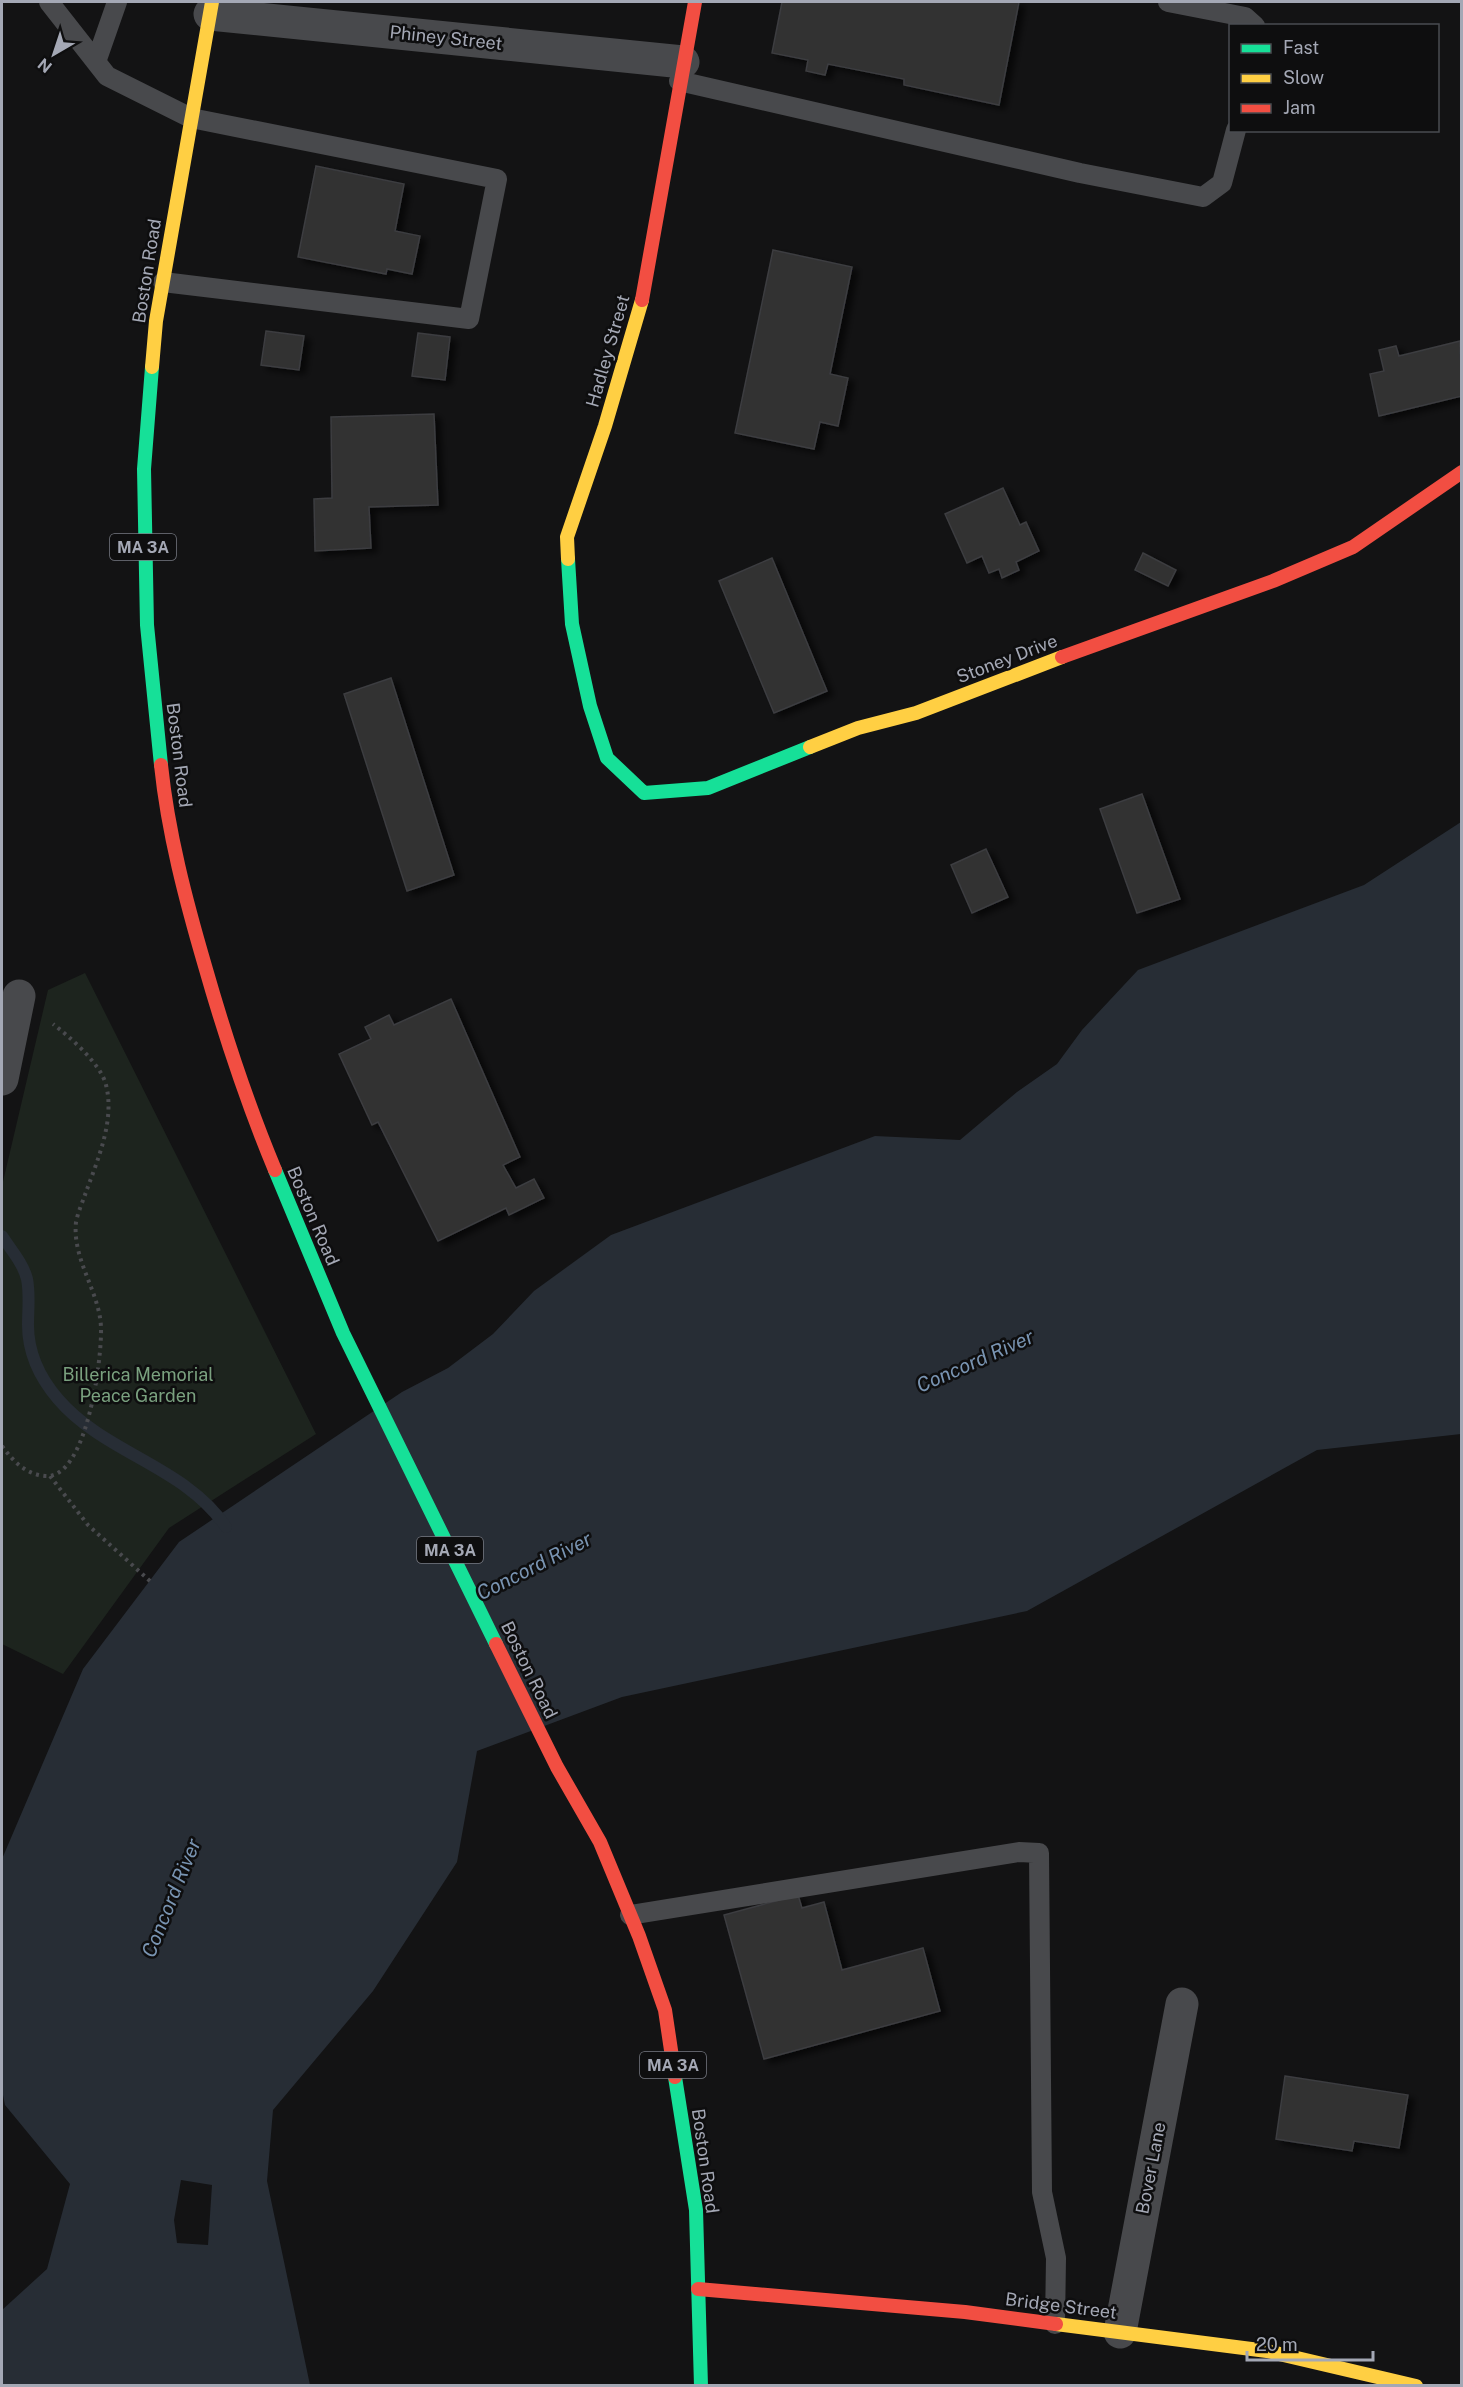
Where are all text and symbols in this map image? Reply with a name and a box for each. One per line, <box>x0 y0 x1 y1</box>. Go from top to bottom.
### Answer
street label: Phiney Street <box>389 21 504 54</box>
north arrow <box>24 24 84 84</box>
legend <box>1229 24 1439 132</box>
text: Fast <box>1283 37 1319 58</box>
text: N <box>34 54 56 77</box>
text: Slow <box>1283 67 1324 88</box>
text: Jam <box>1283 97 1316 118</box>
street label: Boston Road <box>128 217 165 325</box>
street label: Hadley Street <box>581 292 634 410</box>
road number: MA 3A <box>110 534 176 560</box>
street label: Stoney Drive <box>954 630 1060 687</box>
street label: Boston Road <box>163 701 196 809</box>
street label: Boston Road <box>283 1163 344 1268</box>
water label: Concord River <box>913 1324 1038 1398</box>
park label: Billerica Memorial Peace Garden <box>62 1364 214 1406</box>
water label: Concord River <box>472 1527 596 1605</box>
road number: MA 3A <box>417 1537 483 1563</box>
street label: Boston Road <box>497 1618 562 1722</box>
water label: Concord River <box>136 1835 206 1961</box>
road number: MA 3A <box>640 2052 706 2078</box>
street label: Boston Road <box>688 2107 723 2215</box>
street label: Bover Lane <box>1131 2120 1170 2216</box>
street label: Bridge Street <box>1004 2288 1118 2323</box>
scale bar <box>1247 2324 1373 2362</box>
text: 20 m <box>1256 2334 1298 2355</box>

